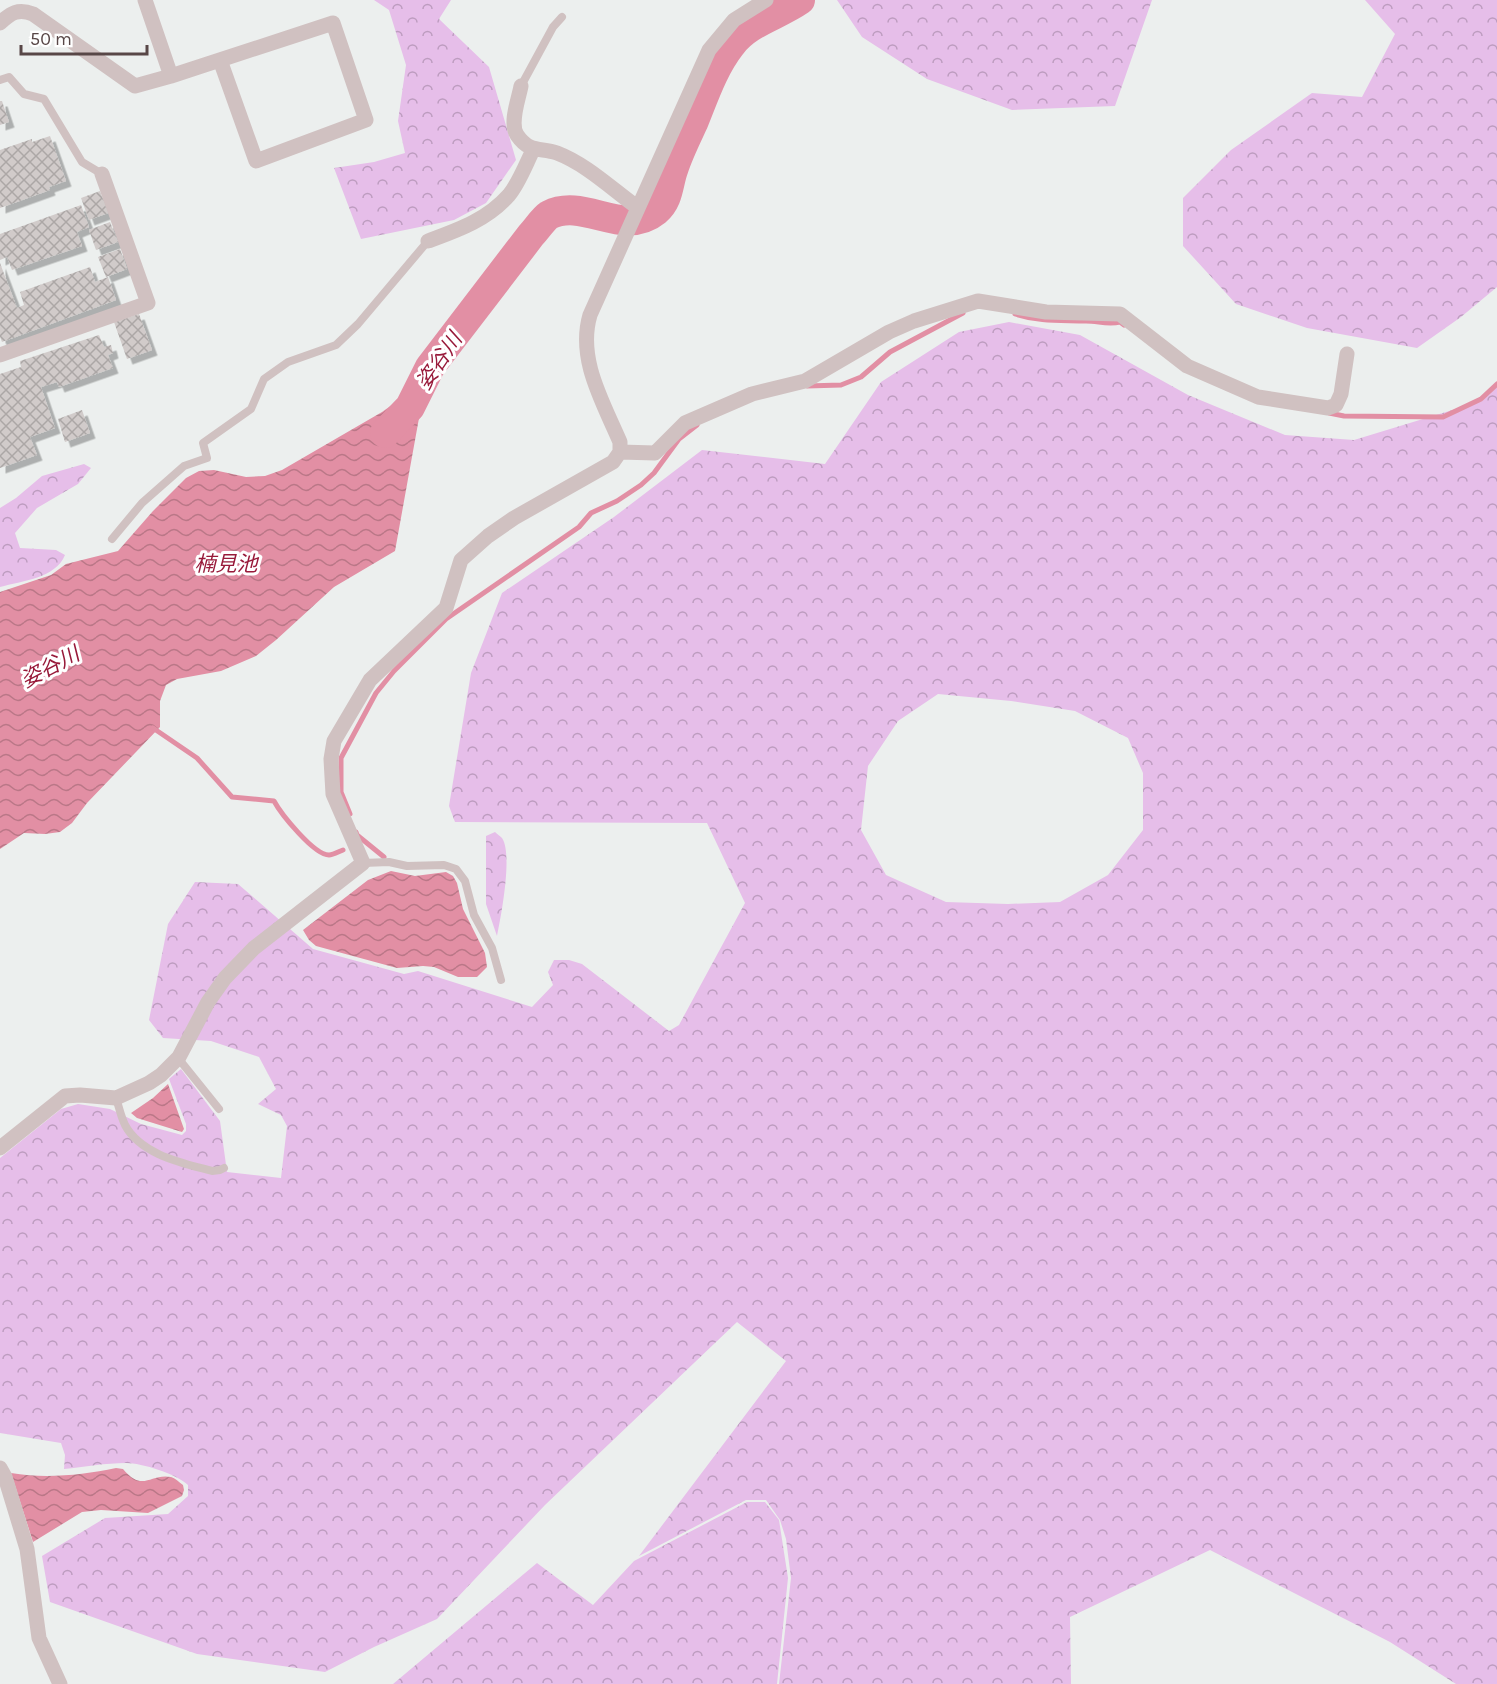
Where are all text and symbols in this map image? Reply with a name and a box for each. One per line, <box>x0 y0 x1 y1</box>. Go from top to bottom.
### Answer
scale bar <box>21 18 147 56</box>
text: 50 m <box>30 28 72 50</box>
water label: 姿谷川 <box>411 327 468 394</box>
water label: 楠見池 <box>195 552 259 576</box>
water label: 姿谷川 <box>17 641 85 692</box>

